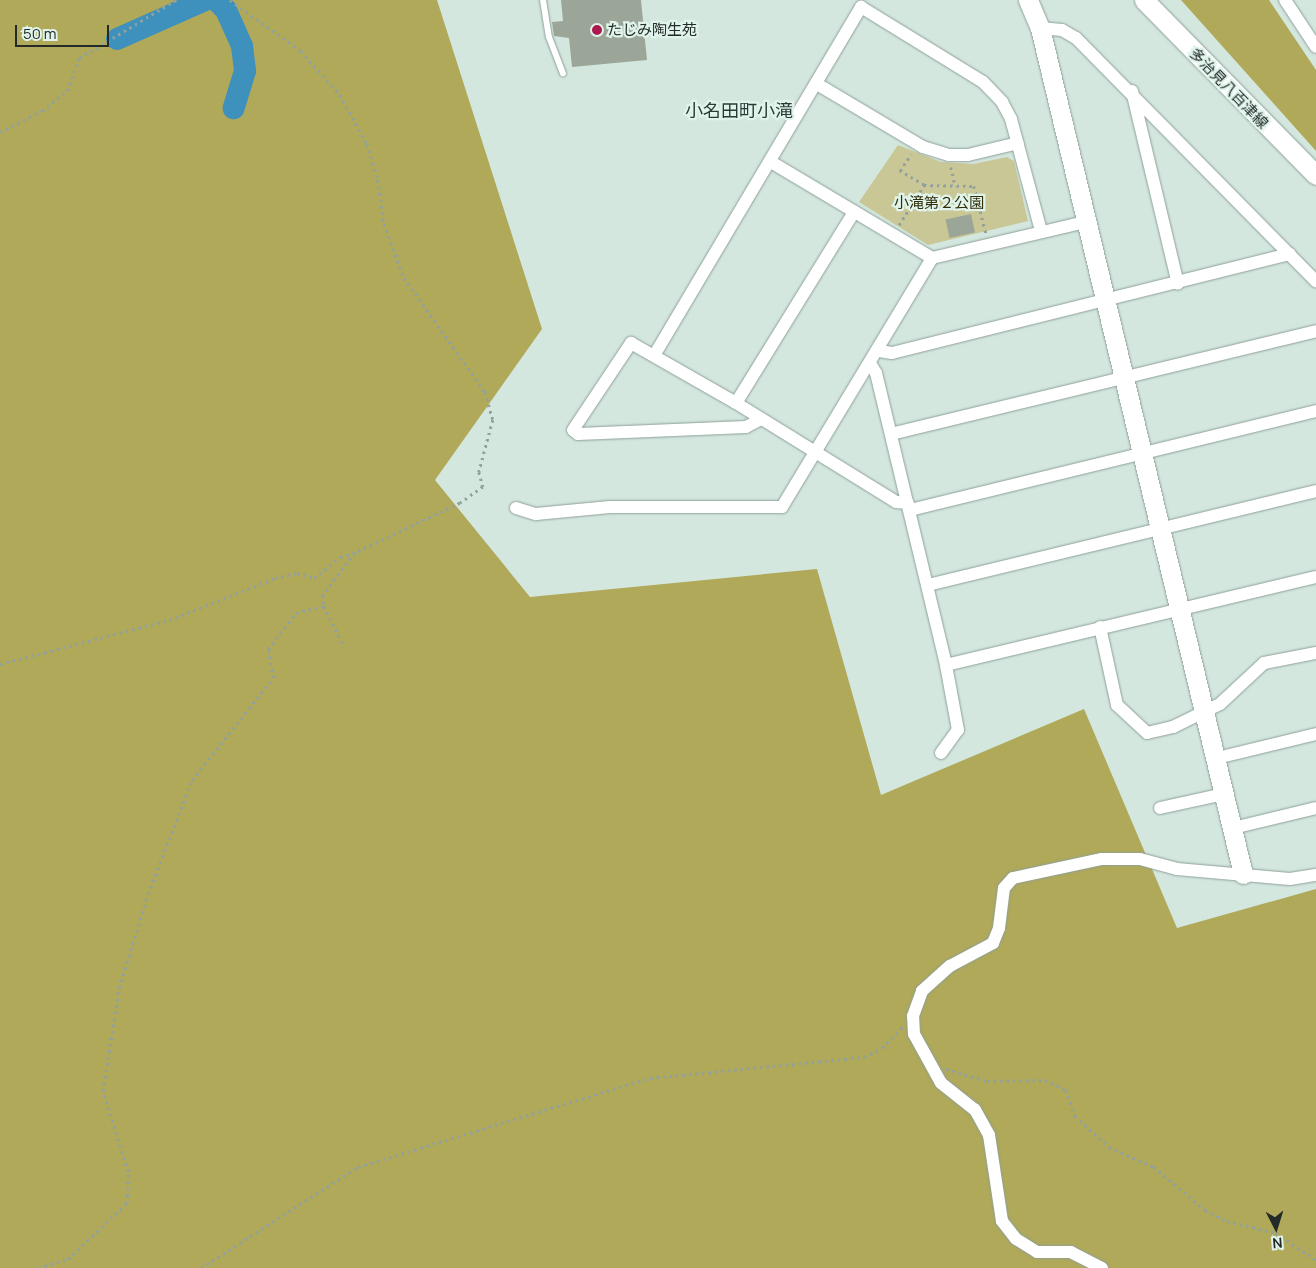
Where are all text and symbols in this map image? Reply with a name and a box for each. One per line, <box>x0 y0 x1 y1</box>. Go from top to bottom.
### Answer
scale bar <box>18 15 111 47</box>
place label: たじみ陶生苑 <box>607 21 697 39</box>
text: 50 m <box>23 23 57 44</box>
marker: たじみ陶生苑 <box>591 24 603 36</box>
street label: 多治見八百津線 <box>1186 44 1272 132</box>
district label: 小名田町小滝 <box>685 99 793 121</box>
park label: 小滝第２公園 <box>894 194 984 212</box>
north arrow <box>1251 1203 1301 1253</box>
text: N <box>1272 1234 1283 1253</box>

